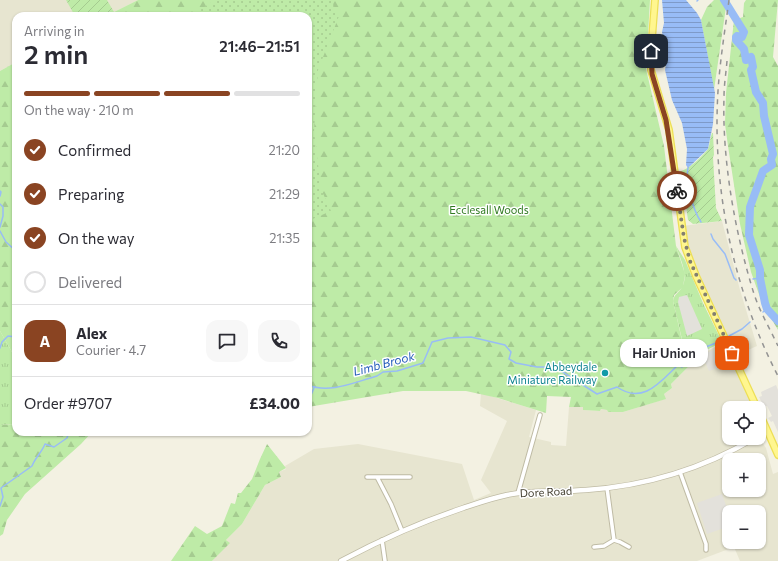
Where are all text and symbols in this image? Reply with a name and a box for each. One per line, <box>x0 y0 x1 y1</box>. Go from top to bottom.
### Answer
text: Arriving in <box>24 23 84 39</box>
pin <box>634 34 668 68</box>
text: 21:46–21:51 <box>219 37 300 55</box>
text: 2 min <box>24 38 88 69</box>
icon: home <box>640 40 662 62</box>
text: On the way · 210 m <box>24 102 133 118</box>
icon: check <box>24 139 46 161</box>
text: Confirmed <box>58 141 131 159</box>
text: 21:20 <box>269 142 300 158</box>
courier <box>657 171 697 211</box>
icon: bike <box>666 180 688 202</box>
icon: check <box>24 183 46 205</box>
text: Preparing <box>58 185 124 203</box>
text: 21:29 <box>269 186 300 202</box>
park label: Ecclesall Woods <box>449 203 529 216</box>
icon: check <box>24 227 46 249</box>
text: On the way <box>58 229 135 247</box>
text: 21:35 <box>269 230 300 246</box>
text: Delivered <box>58 273 122 291</box>
button: chat <box>206 320 248 362</box>
button: phone <box>258 320 300 362</box>
text: Alex <box>76 324 107 342</box>
text: A <box>40 332 50 350</box>
pin <box>715 336 749 370</box>
callout: Hair Union <box>620 339 708 367</box>
text: Courier · 4.7 <box>76 342 146 358</box>
icon: bag <box>721 342 743 364</box>
text: Hair Union <box>632 345 696 361</box>
water label: Limb Brook <box>352 348 416 378</box>
place label: Abbeydale Miniature Railway <box>507 360 597 386</box>
marker: Abbeydale Miniature Railway <box>600 368 610 378</box>
text: Order #9707 <box>24 394 112 412</box>
text: £34.00 <box>249 394 300 412</box>
map controls <box>722 401 766 549</box>
button: locate <box>722 401 766 445</box>
button: + <box>722 453 766 497</box>
street label: Dore Road <box>519 484 573 499</box>
button: − <box>722 505 766 549</box>

